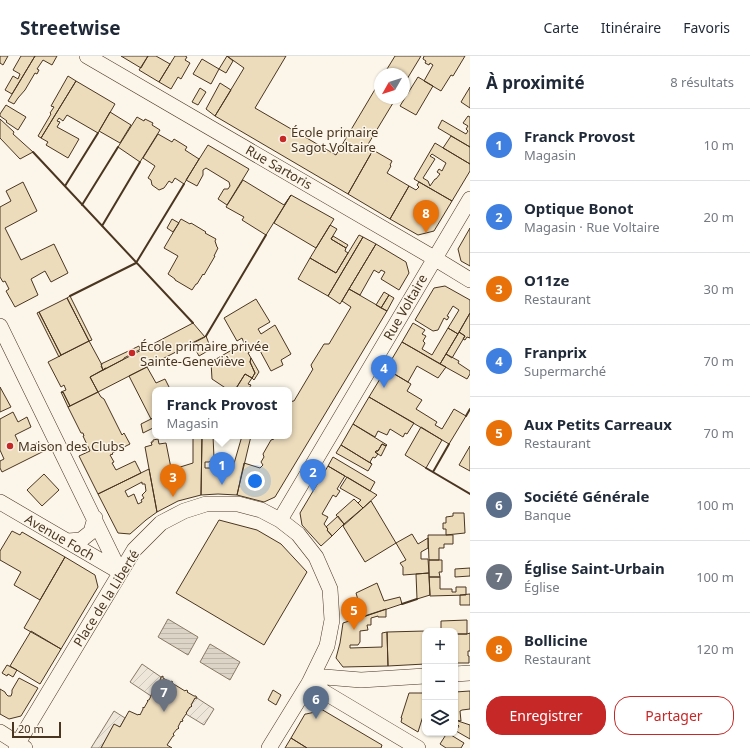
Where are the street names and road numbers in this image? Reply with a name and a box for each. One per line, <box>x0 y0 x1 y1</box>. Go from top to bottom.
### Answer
street label: Rue Sartoris <box>242 141 316 193</box>
street label: Rue Voltaire <box>379 271 431 343</box>
street label: Avenue Foch <box>22 510 98 564</box>
street label: Place de la Liberté <box>69 546 143 650</box>

